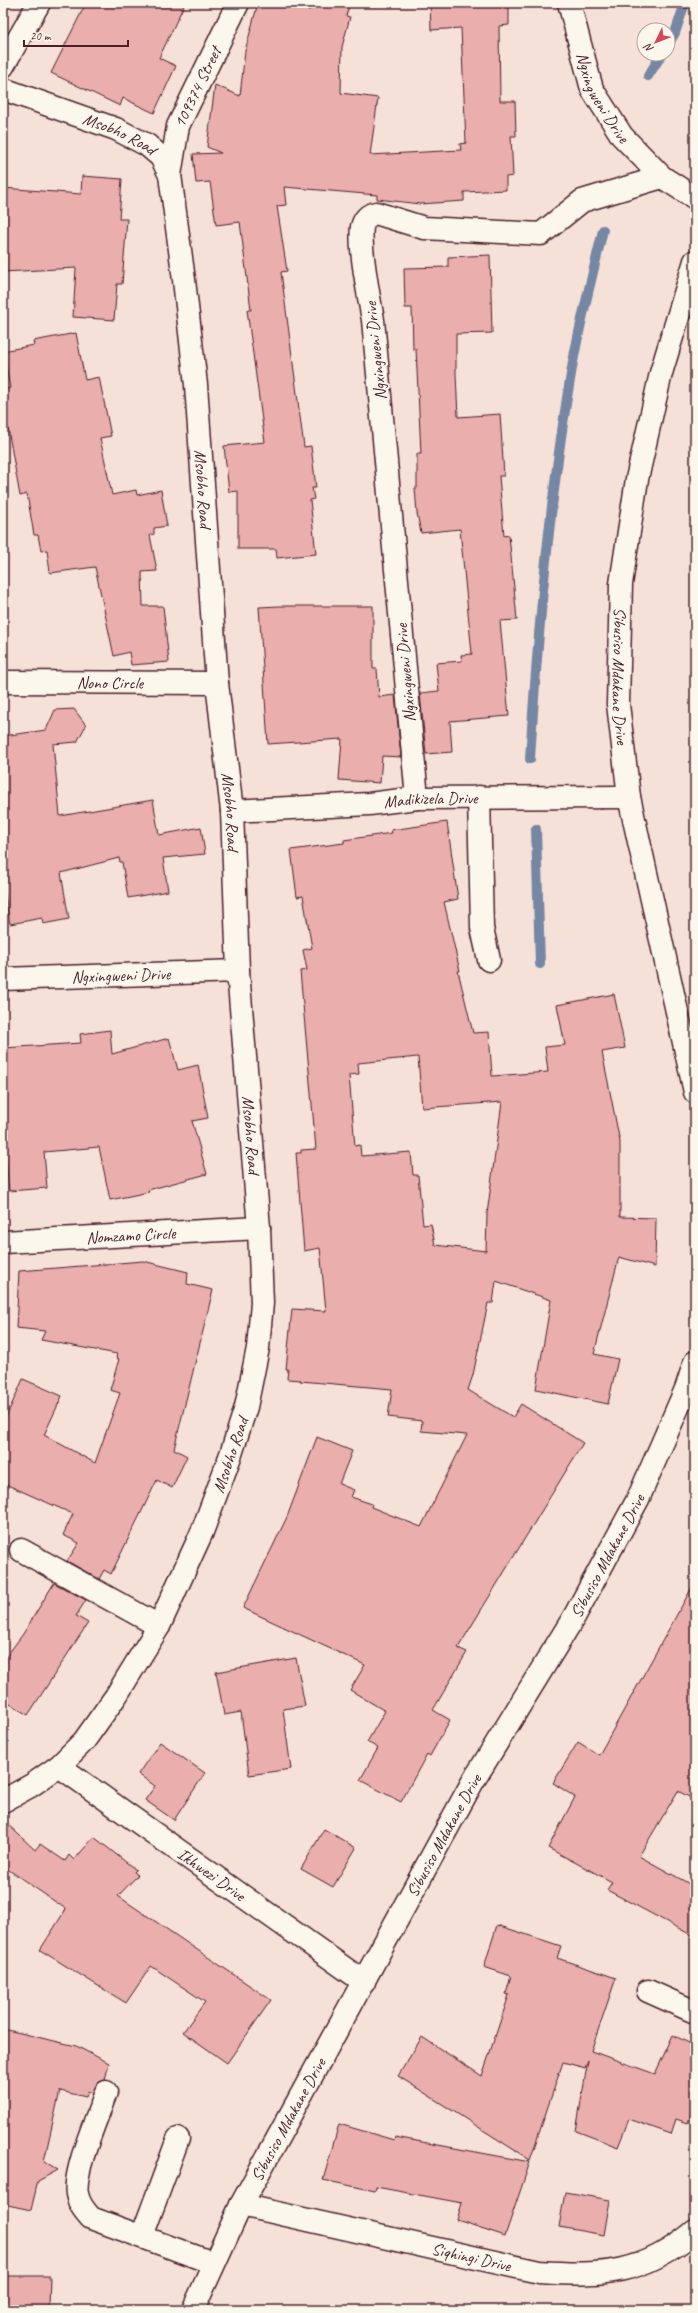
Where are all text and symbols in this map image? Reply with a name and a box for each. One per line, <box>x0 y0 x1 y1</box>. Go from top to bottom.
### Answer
scale bar <box>24 22 128 48</box>
north arrow <box>636 22 676 62</box>
text: 20 m <box>30 28 52 44</box>
text: N <box>640 40 656 56</box>
street label: 109374 Street <box>169 41 227 131</box>
street label: Ngxingweni Drive <box>572 50 634 149</box>
street label: Msobho Road <box>80 108 162 161</box>
street label: Ngxingweni Drive <box>360 299 391 401</box>
street label: Msobho Road <box>190 449 216 531</box>
street label: Sibusiso Mdakane Drive <box>607 607 633 747</box>
street label: Ngxingweni Drive <box>391 621 420 723</box>
street label: Nono Circle <box>77 672 145 694</box>
street label: Msobho Road <box>217 771 244 853</box>
street label: Madikizela Drive <box>382 788 479 813</box>
street label: Ngxingweni Drive <box>71 963 172 988</box>
street label: Msobho Road <box>237 1095 265 1177</box>
street label: Nomzamo Circle <box>86 1223 177 1248</box>
street label: Msobho Road <box>208 1413 254 1496</box>
street label: Sibusiso Mdakane Drive <box>566 1490 650 1621</box>
street label: Sibusiso Mdakane Drive <box>402 1769 487 1901</box>
street label: Ikhwezi Drive <box>173 1843 251 1907</box>
street label: Sibusiso Mdakane Drive <box>246 2053 331 2185</box>
street label: Siqhingi Drive <box>430 2238 514 2277</box>

